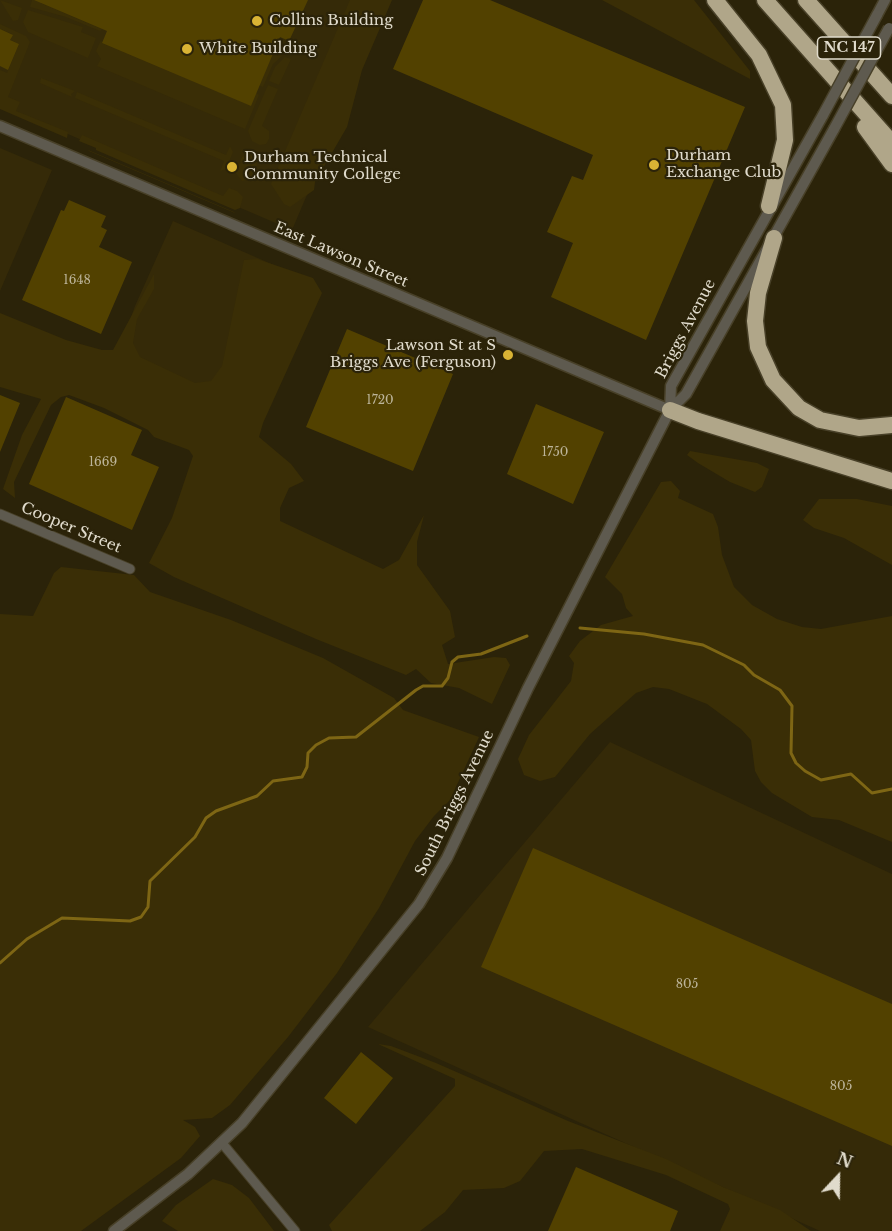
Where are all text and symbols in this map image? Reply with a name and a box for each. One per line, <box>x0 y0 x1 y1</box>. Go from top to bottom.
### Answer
place label: Collins Building <box>269 12 393 30</box>
marker: Collins Building <box>250 14 264 28</box>
road number: NC 147 <box>818 37 880 59</box>
place label: White Building <box>199 40 317 58</box>
marker: White Building <box>180 42 194 56</box>
place label: Durham Exchange Club <box>666 147 781 182</box>
place label: Durham Technical Community College <box>244 149 401 184</box>
marker: Durham Exchange Club <box>647 158 661 172</box>
marker: Durham Technical Community College <box>225 160 239 174</box>
street label: East Lawson Street <box>271 219 411 291</box>
house number: 1648 <box>63 274 91 288</box>
street label: Briggs Avenue <box>652 276 720 382</box>
place label: Lawson St at S Briggs Ave (Ferguson) <box>330 337 496 372</box>
marker: Lawson St at S Briggs Ave (Ferguson) <box>501 348 515 362</box>
house number: 1720 <box>366 394 394 408</box>
house number: 1750 <box>542 446 568 460</box>
house number: 1669 <box>89 456 117 470</box>
street label: Cooper Street <box>18 499 124 557</box>
street label: South Briggs Avenue <box>412 727 498 879</box>
house number: 805 <box>676 978 698 992</box>
house number: 805 <box>830 1080 852 1094</box>
north arrow <box>808 1147 868 1207</box>
text: N <box>834 1148 855 1172</box>

